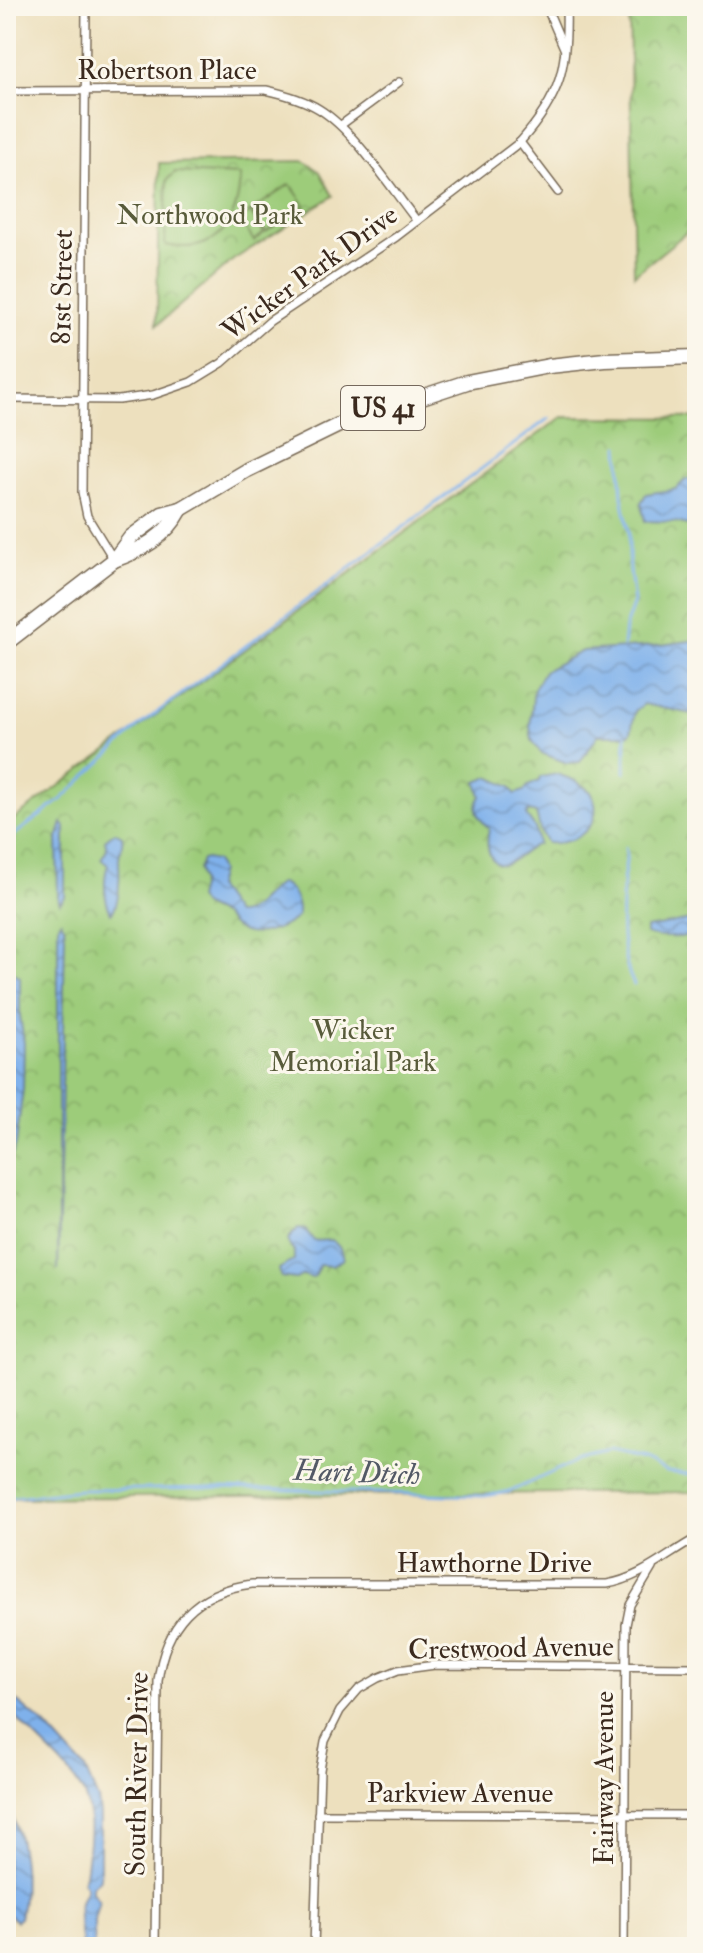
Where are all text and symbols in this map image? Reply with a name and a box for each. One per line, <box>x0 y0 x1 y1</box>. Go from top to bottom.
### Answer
street label: Robertson Place <box>77 53 257 88</box>
street label: Wicker Park Drive <box>214 197 405 349</box>
park label: Northwood Park <box>117 198 304 233</box>
street label: 81st Street <box>44 229 81 345</box>
road number: US 41 <box>341 386 425 430</box>
park label: Wicker Memorial Park <box>270 1013 437 1080</box>
water label: Hart Dtich <box>291 1452 421 1493</box>
street label: Hawthorne Drive <box>396 1546 592 1581</box>
street label: Crestwood Avenue <box>408 1629 614 1668</box>
street label: South River Drive <box>118 1671 157 1877</box>
street label: Fairway Avenue <box>587 1691 622 1865</box>
street label: Parkview Avenue <box>367 1776 553 1811</box>

